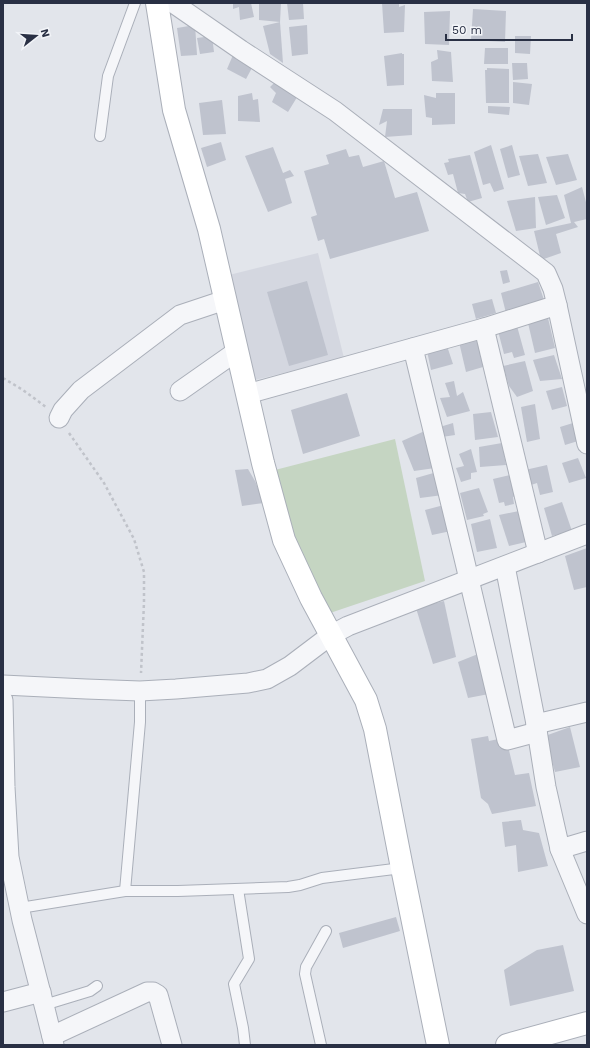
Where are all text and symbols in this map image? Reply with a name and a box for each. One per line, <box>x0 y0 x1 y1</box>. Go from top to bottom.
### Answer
north arrow <box>16 16 56 56</box>
scale bar <box>446 16 572 42</box>
text: 50 m <box>452 23 482 37</box>
text: N <box>38 27 52 39</box>

